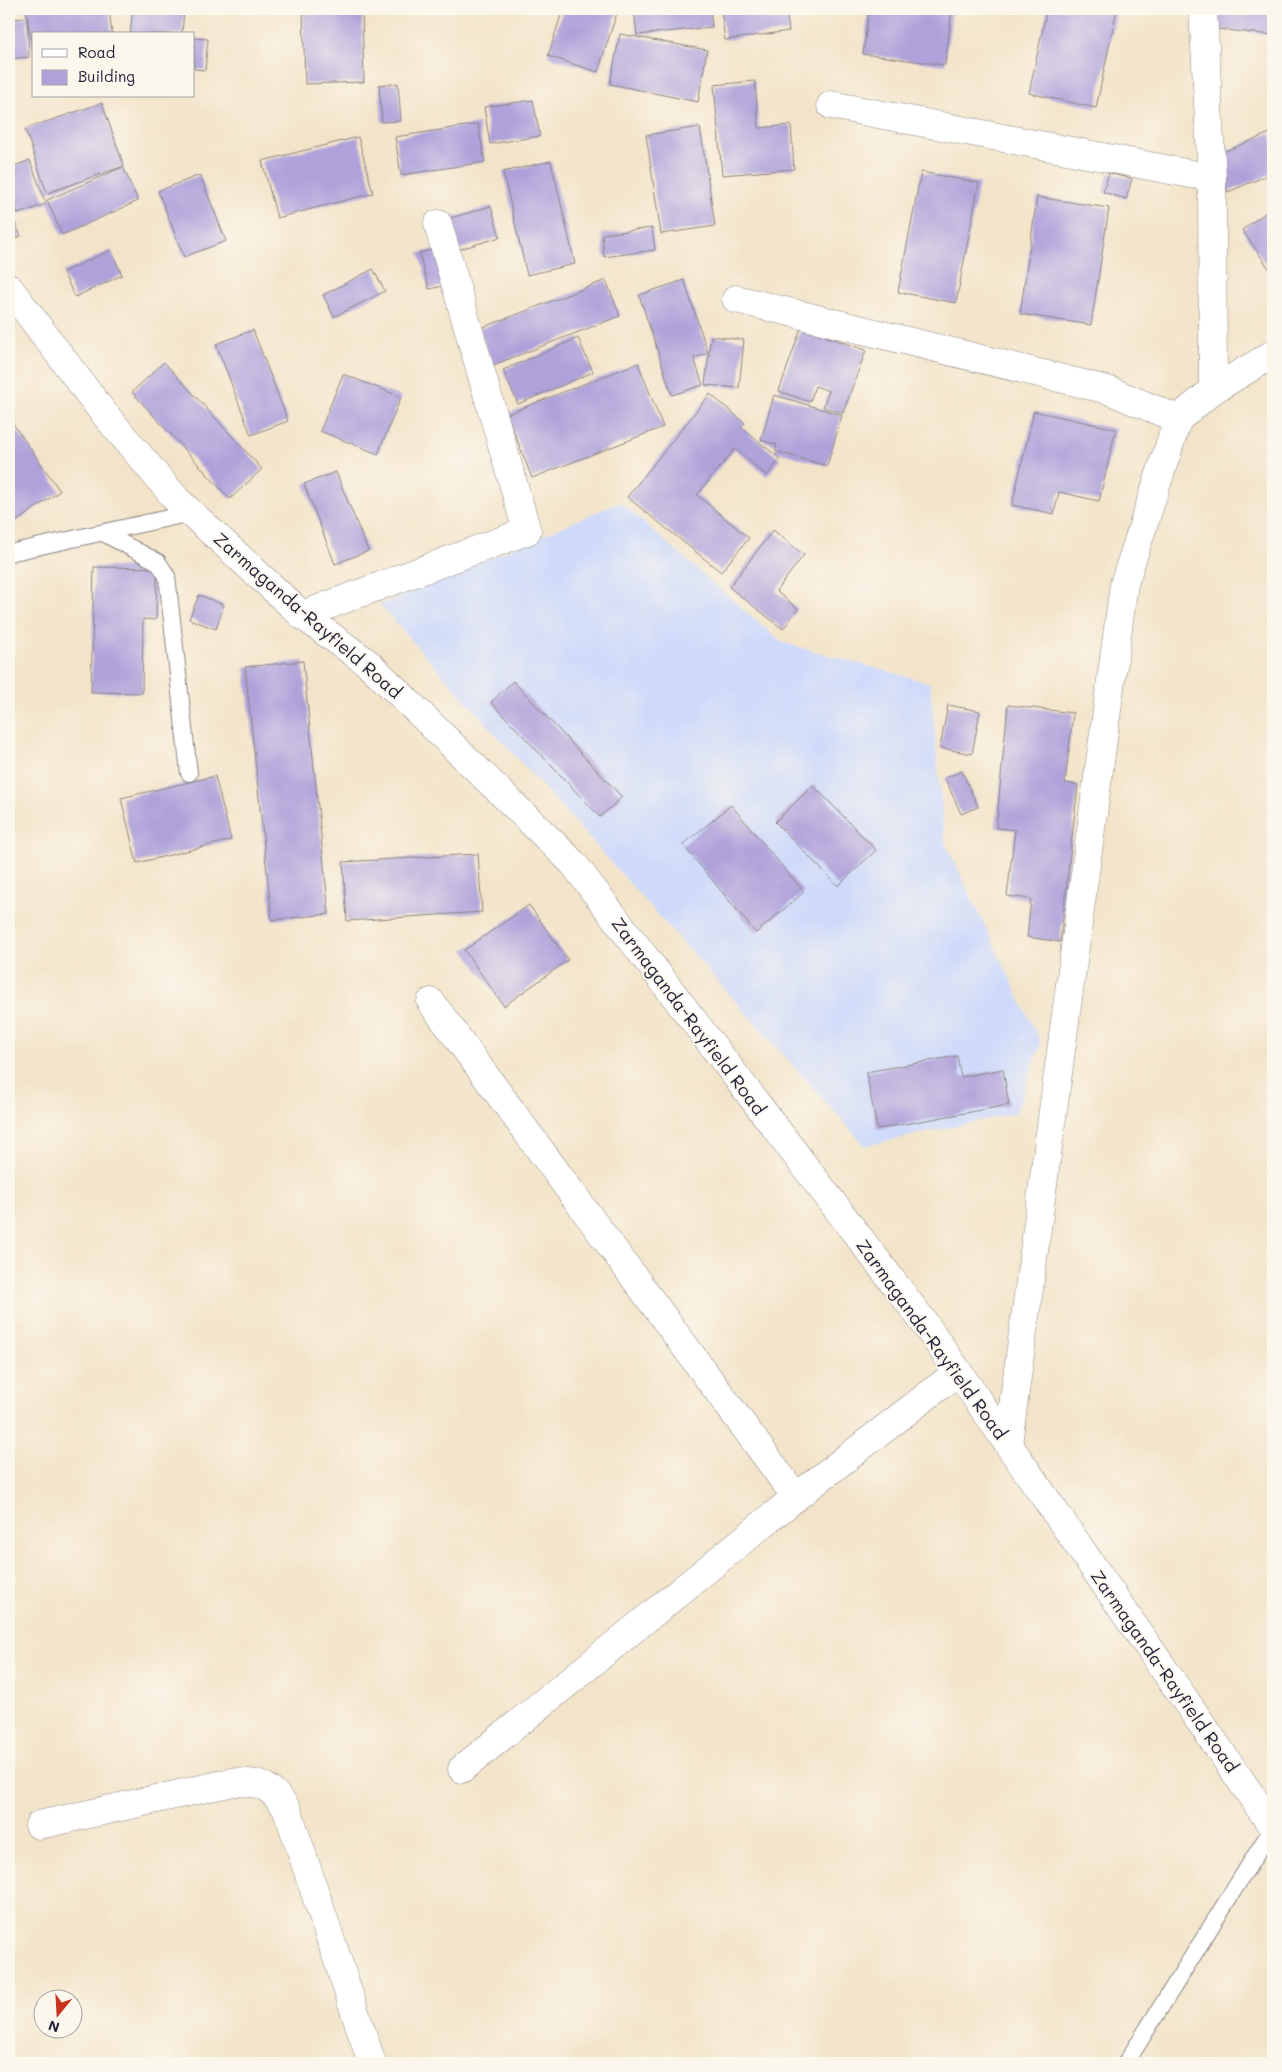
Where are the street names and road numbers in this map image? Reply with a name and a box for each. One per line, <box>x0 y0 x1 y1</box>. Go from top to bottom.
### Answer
street label: Zarmaganda-Rayfield Road <box>209 527 407 703</box>
street label: Zarmaganda-Rayfield Road <box>607 912 771 1120</box>
street label: Zarmaganda-Rayfield Road <box>851 1234 1013 1444</box>
street label: Zarmaganda-Rayfield Road <box>1086 1565 1244 1777</box>

